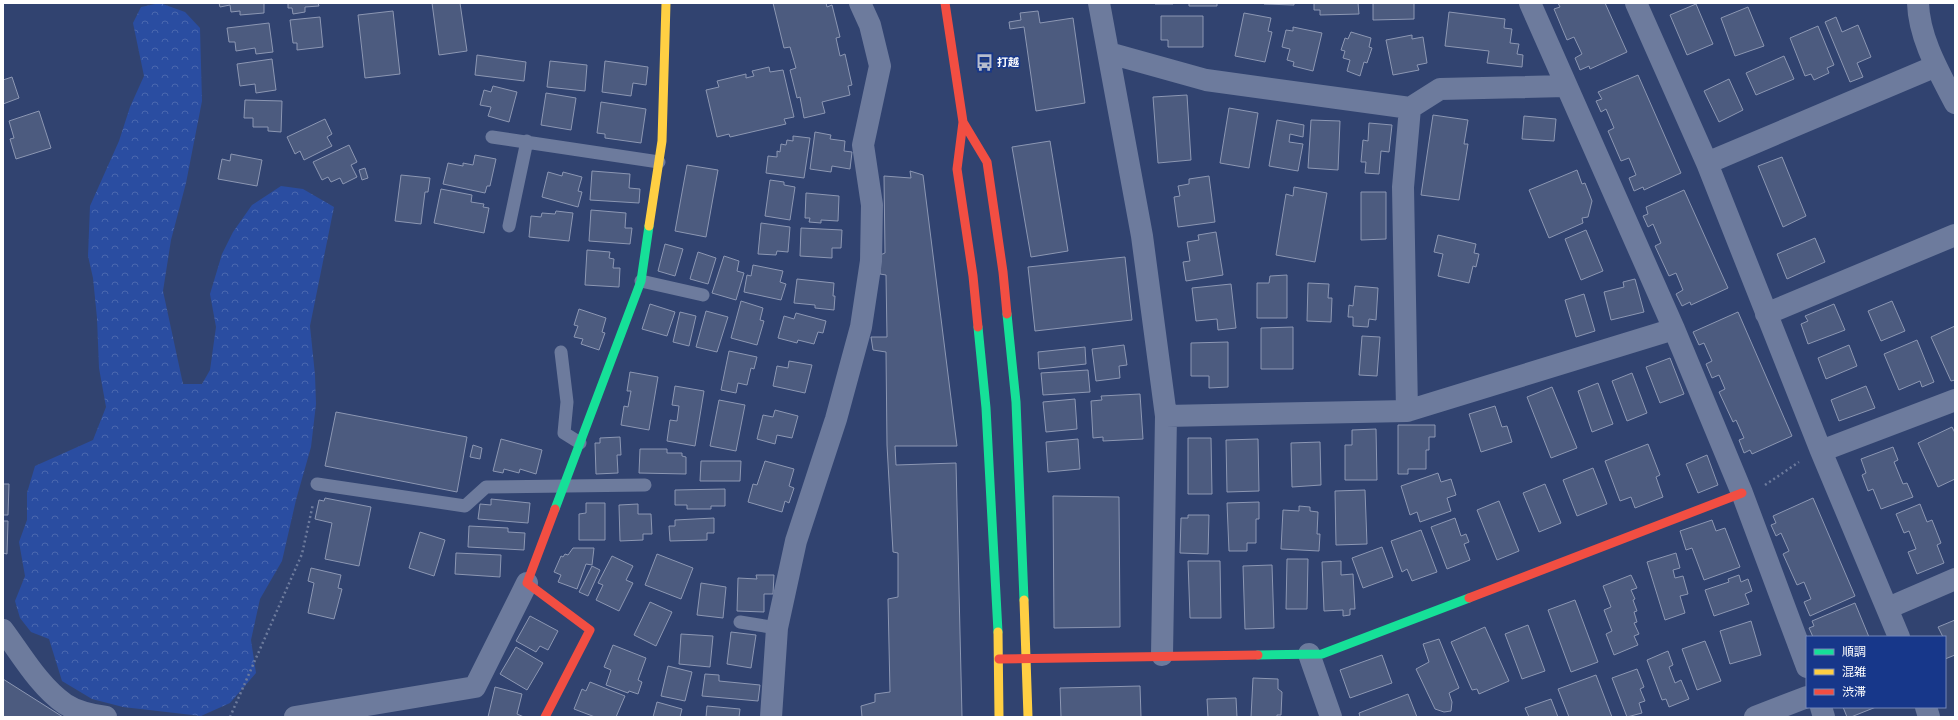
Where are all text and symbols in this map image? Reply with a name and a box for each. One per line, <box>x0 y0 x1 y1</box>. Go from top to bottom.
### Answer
bus stop icon: 打越 <box>974 52 994 72</box>
place label: 打越 <box>997 56 1019 69</box>
legend <box>1806 636 1946 708</box>
text: 順調 <box>1842 645 1866 659</box>
text: 混雑 <box>1842 665 1866 679</box>
text: 渋滞 <box>1842 685 1866 699</box>

